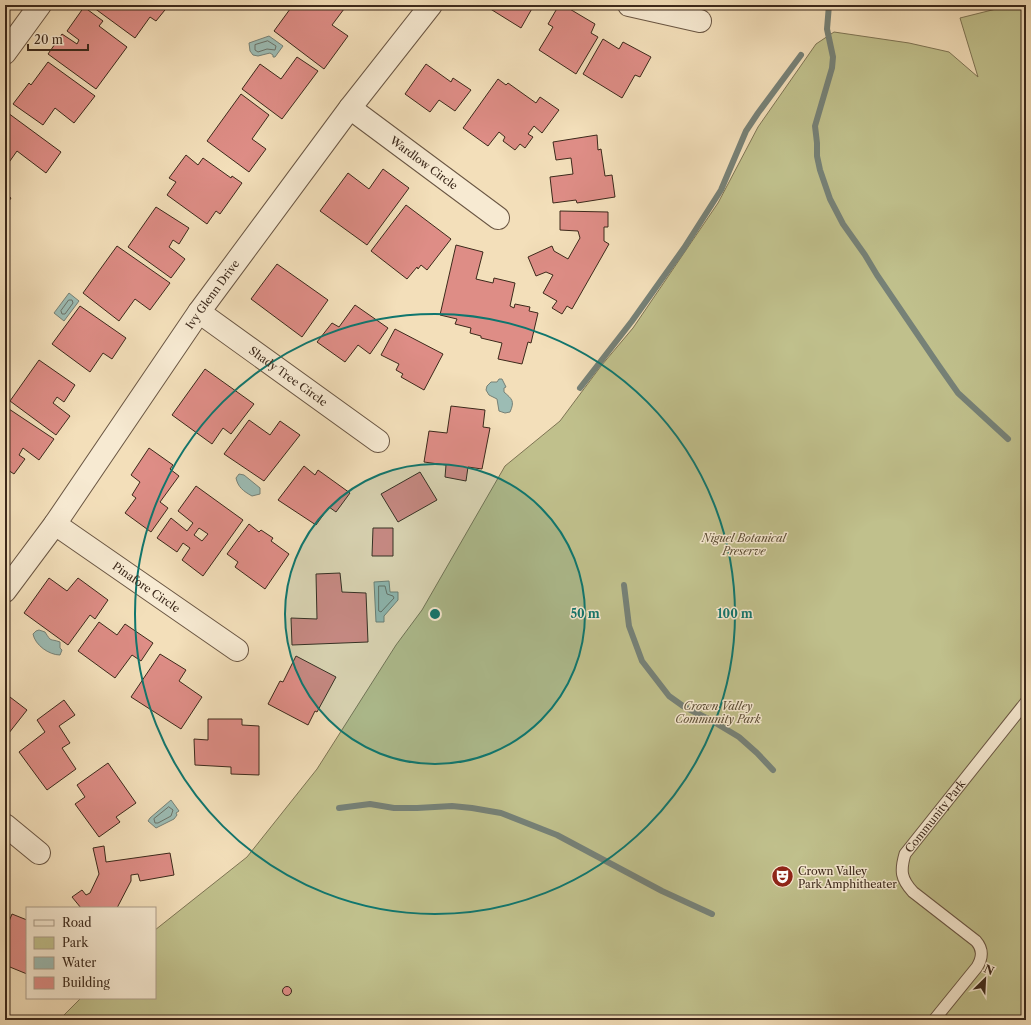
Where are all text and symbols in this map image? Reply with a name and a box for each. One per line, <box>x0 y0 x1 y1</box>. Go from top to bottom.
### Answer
scale bar <box>28 26 88 52</box>
text: 20 m <box>34 32 63 47</box>
street label: Wardlow Circle <box>386 132 461 193</box>
street label: Ivy Glenn Drive <box>183 257 242 332</box>
street label: Shady Tree Circle <box>246 343 330 409</box>
park label: Niguel Botanical Preserve <box>701 531 788 558</box>
street label: Pinafore Circle <box>110 559 183 615</box>
text: 50 m <box>570 606 600 621</box>
text: 100 m <box>717 606 753 621</box>
centre of rings <box>428 607 442 621</box>
park label: Crown Valley Community Park <box>675 699 761 726</box>
street label: Community Park <box>902 776 969 855</box>
theatre icon: Crown Valley Park Amphitheater <box>770 864 796 890</box>
place label: Crown Valley Park Amphitheater <box>798 864 897 891</box>
legend <box>26 907 156 999</box>
text: Road <box>62 915 92 930</box>
text: Park <box>62 935 89 950</box>
text: Water <box>61 955 96 970</box>
north arrow <box>965 959 1005 999</box>
text: N <box>982 962 997 978</box>
text: Building <box>62 975 110 990</box>

